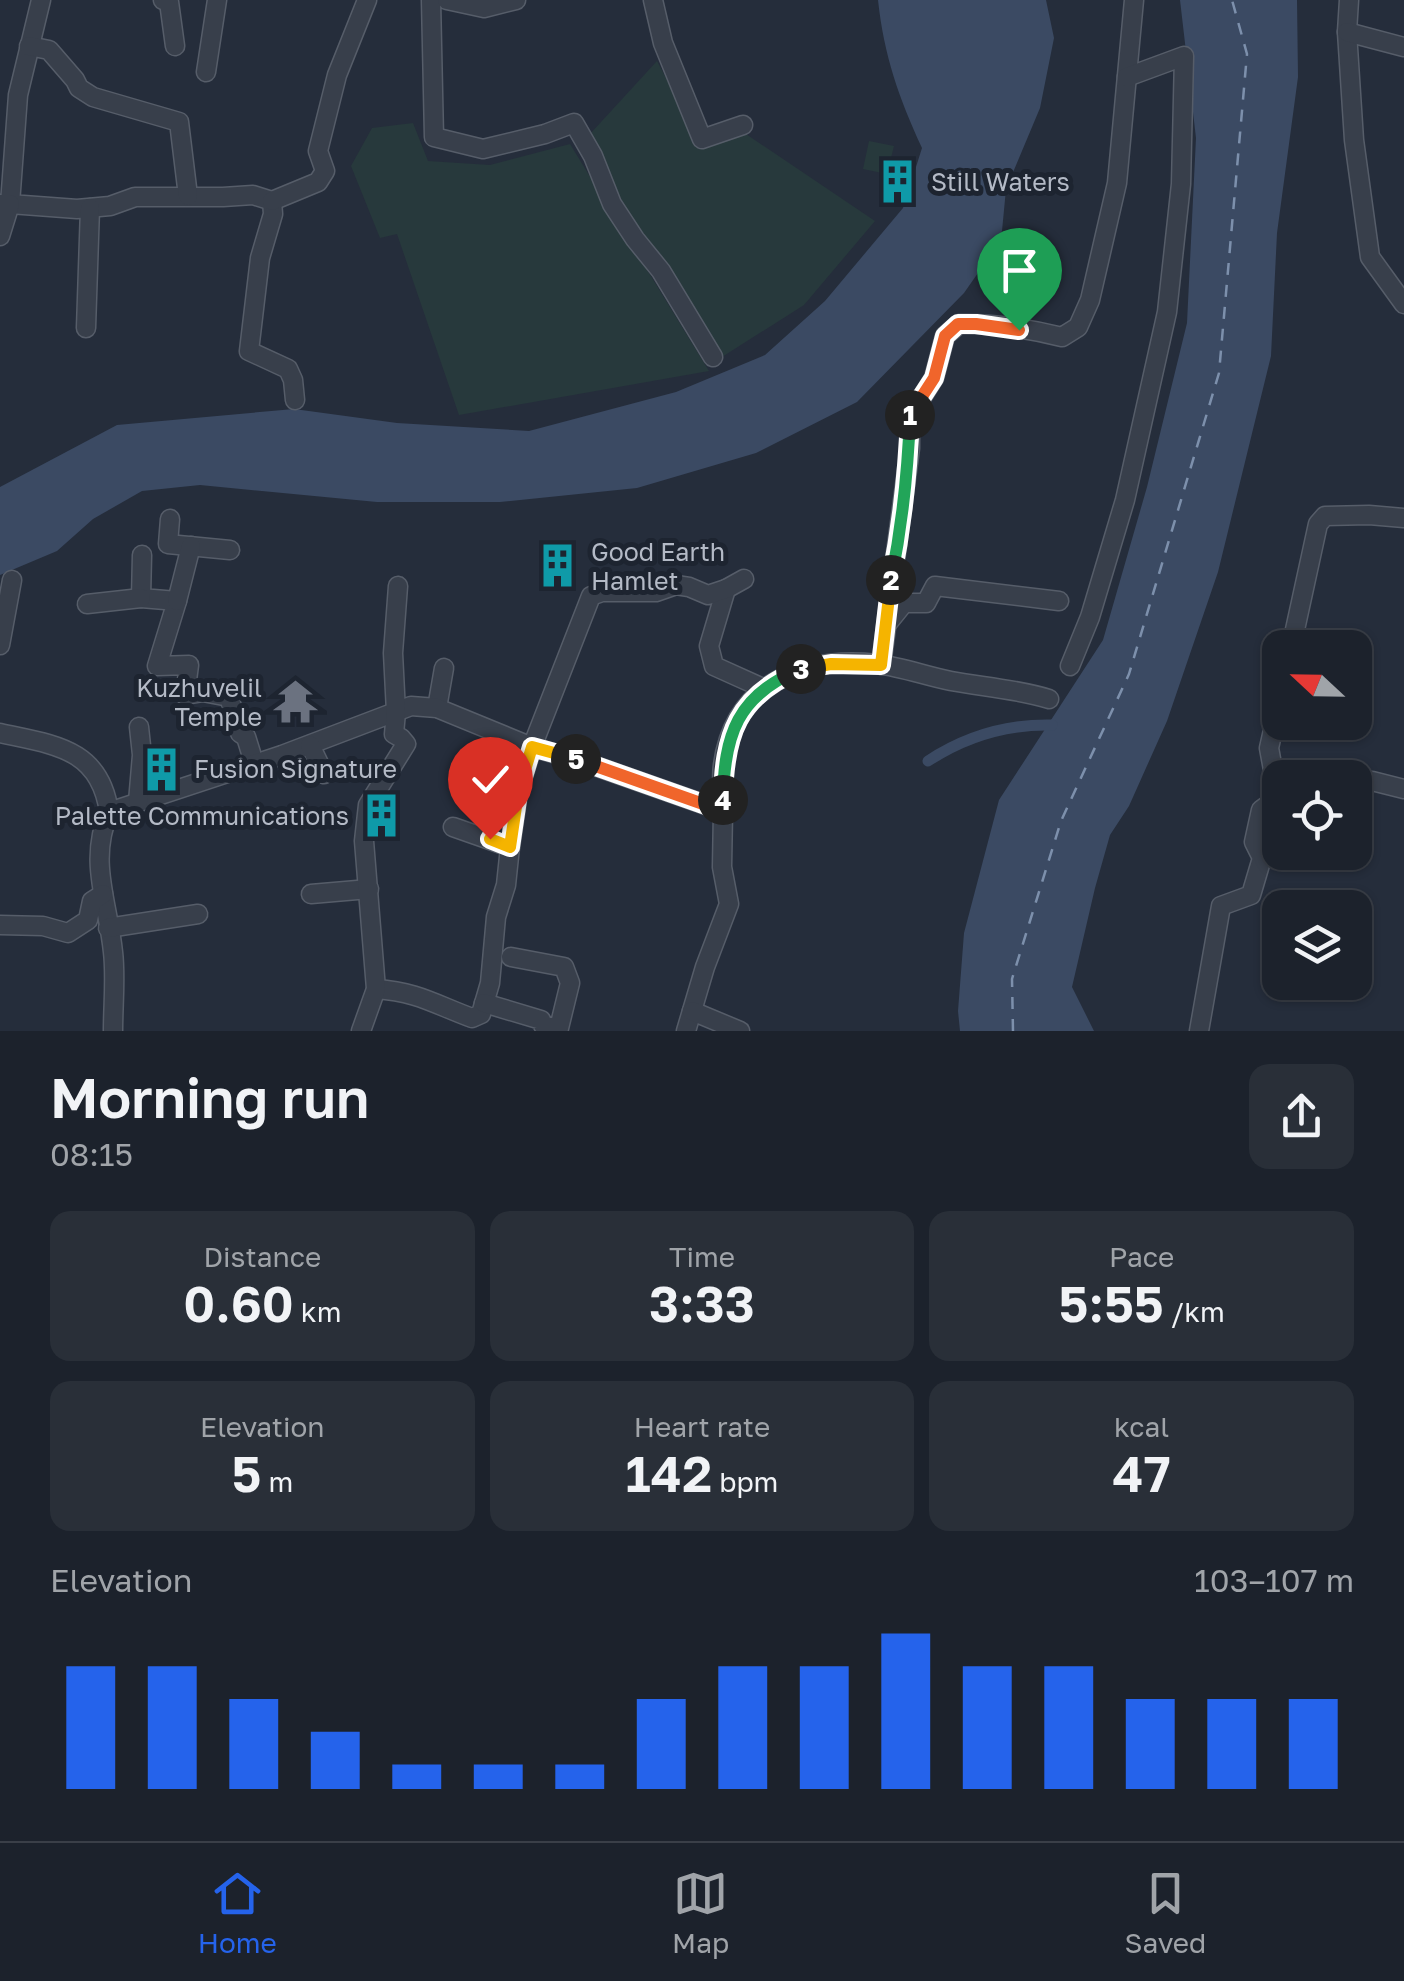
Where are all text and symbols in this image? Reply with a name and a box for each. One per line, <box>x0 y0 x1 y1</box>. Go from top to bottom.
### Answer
building icon: Still Waters <box>874 158 922 206</box>
place label: Still Waters <box>931 166 1070 197</box>
pin <box>977 228 1062 331</box>
icon: arrive <box>992 243 1047 298</box>
pin: 1 <box>885 390 935 440</box>
text: 1 <box>903 398 917 431</box>
place label: Good Earth Hamlet <box>591 536 725 596</box>
building icon: Good Earth Hamlet <box>534 542 582 590</box>
pin: 2 <box>866 555 916 605</box>
text: 2 <box>882 563 900 596</box>
north arrow <box>1262 630 1372 740</box>
map controls <box>1262 630 1372 1000</box>
pin: 3 <box>776 644 826 694</box>
text: 3 <box>792 652 810 685</box>
place label: Kuzhuvelil Temple <box>136 672 262 732</box>
temple icon: Kuzhuvelil Temple <box>271 678 319 726</box>
pin: 5 <box>551 734 601 784</box>
pin <box>448 737 533 840</box>
text: 5 <box>567 742 585 775</box>
building icon: Fusion Signature <box>137 745 185 793</box>
icon: check <box>463 752 518 807</box>
place label: Fusion Signature <box>194 753 397 784</box>
button: locate <box>1262 760 1372 870</box>
pin: 4 <box>698 775 748 825</box>
text: 4 <box>714 783 732 816</box>
building icon: Palette Communications <box>358 792 406 840</box>
place label: Palette Communications <box>55 800 349 831</box>
button: layers <box>1262 890 1372 1000</box>
text: Morning run <box>50 1064 369 1130</box>
button: share <box>1249 1064 1354 1169</box>
text: 08:15 <box>50 1135 133 1173</box>
text: Distance <box>203 1240 321 1273</box>
text: Time <box>669 1240 735 1273</box>
text: Pace <box>1109 1240 1174 1273</box>
text: 0.60 <box>183 1273 294 1333</box>
text: 3:33 <box>649 1273 755 1333</box>
text: 5:55 <box>1058 1273 1164 1333</box>
text: km <box>294 1295 341 1328</box>
text: /km <box>1164 1295 1225 1328</box>
text: Elevation <box>200 1410 325 1443</box>
text: Heart rate <box>634 1410 770 1443</box>
text: kcal <box>1114 1410 1169 1443</box>
text: 5 <box>231 1443 261 1503</box>
text: 142 <box>626 1443 712 1503</box>
text: 47 <box>1112 1443 1171 1503</box>
text: m <box>261 1465 293 1498</box>
text: bpm <box>712 1465 778 1498</box>
text: Elevation <box>50 1561 192 1599</box>
text: 103–107 m <box>1194 1561 1354 1599</box>
tab: Home <box>198 1866 277 1959</box>
tab: Map <box>672 1866 729 1959</box>
tab: Saved <box>1125 1866 1206 1959</box>

